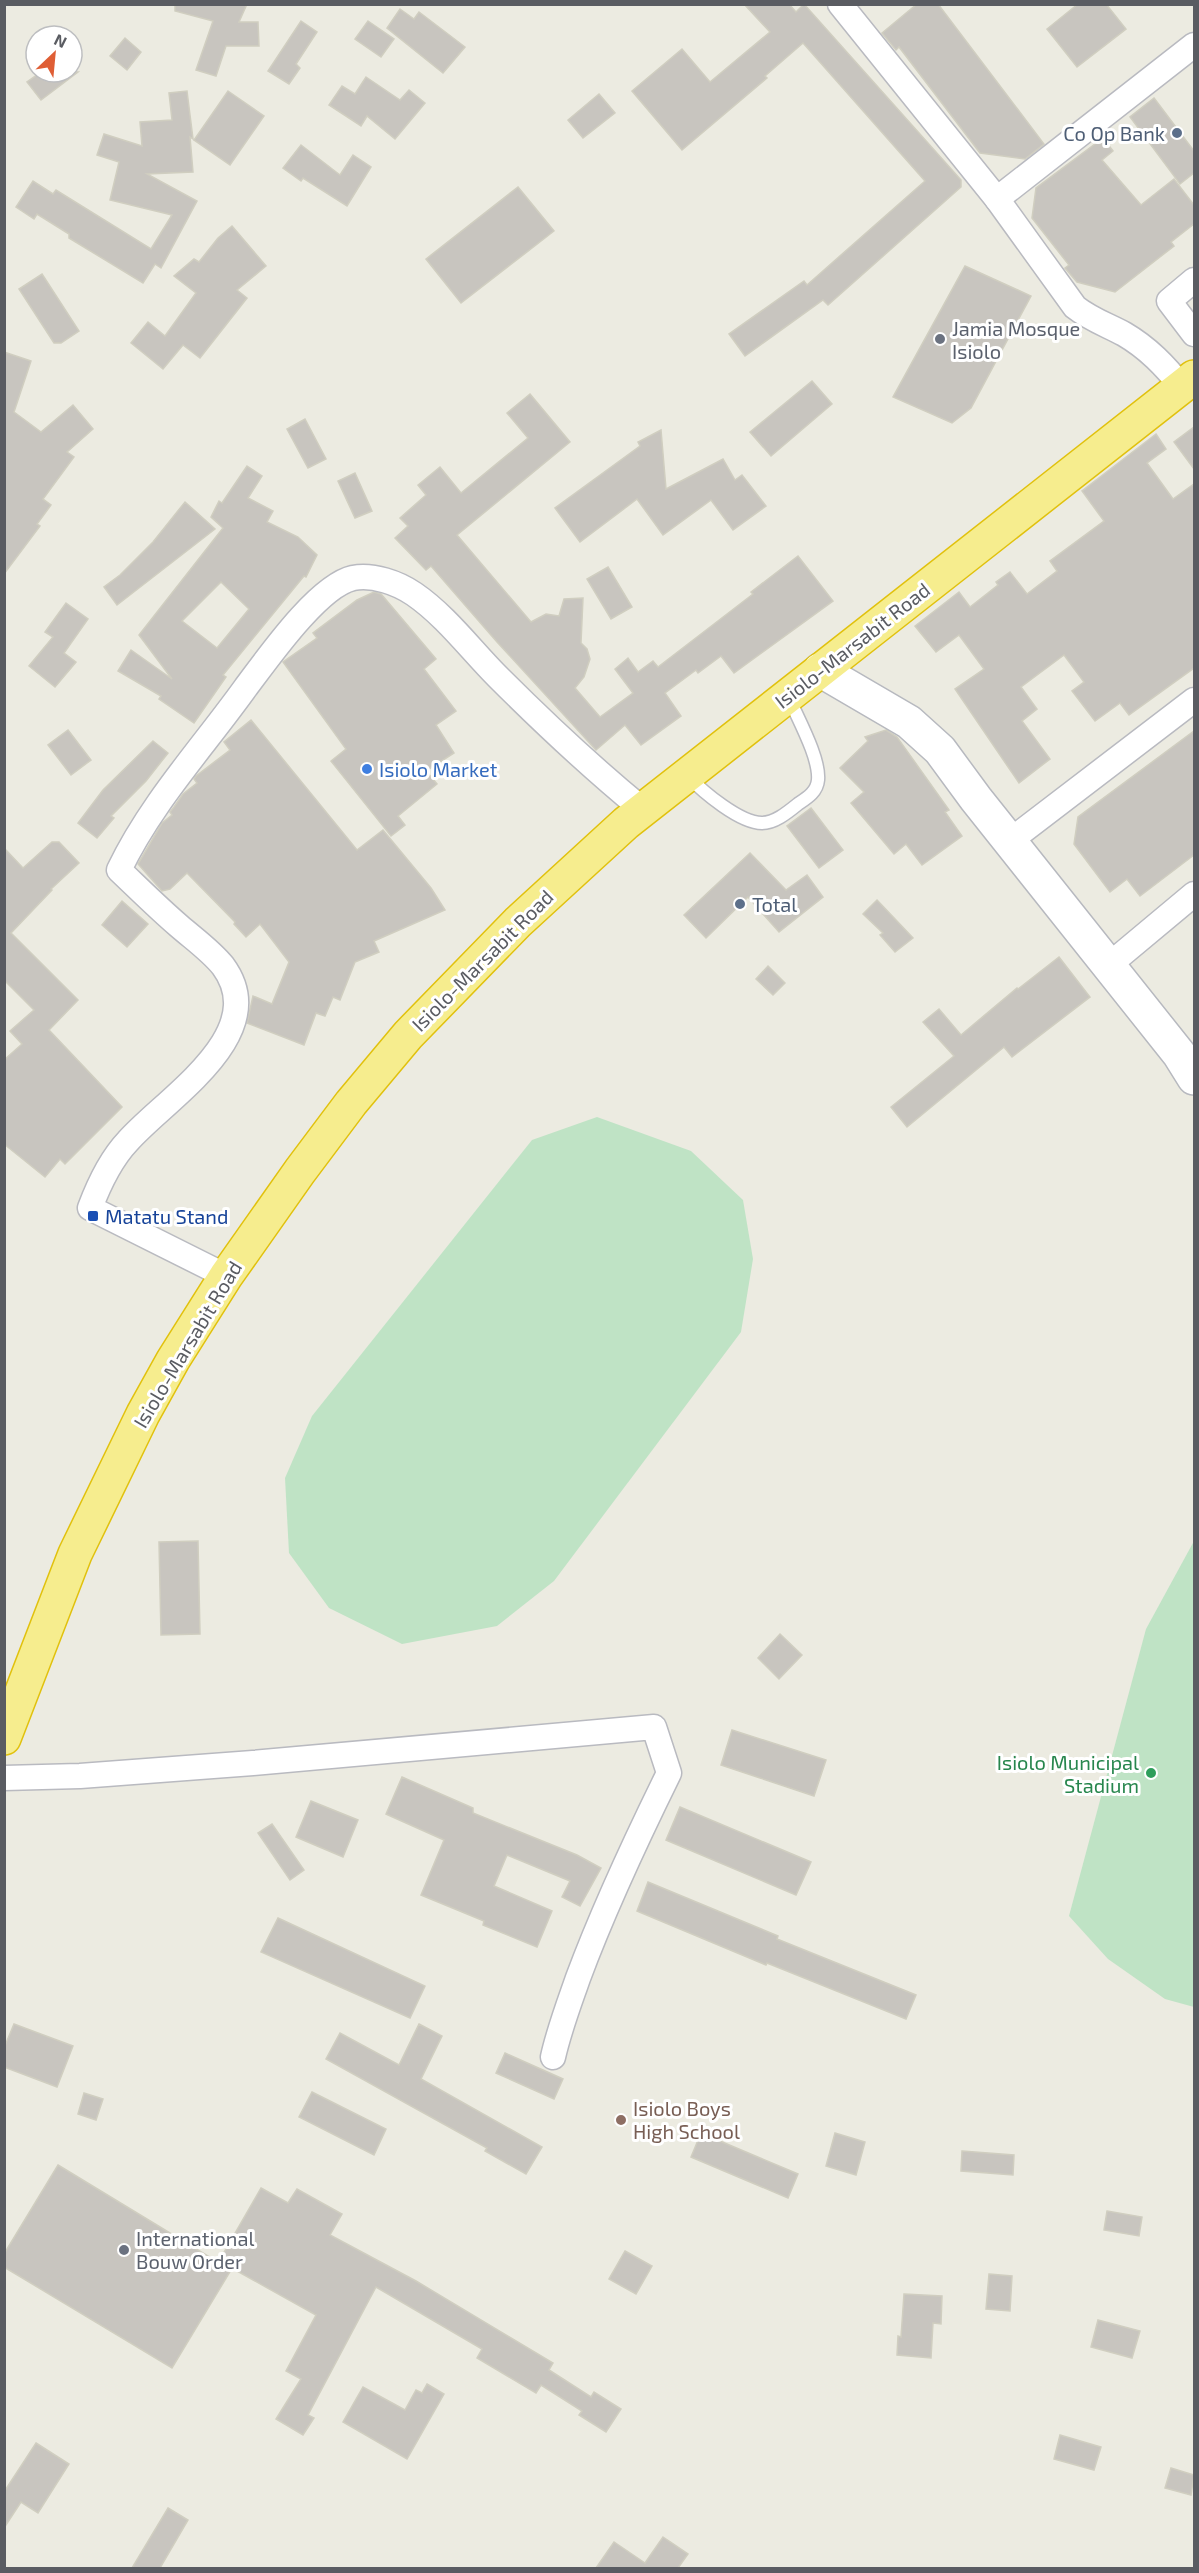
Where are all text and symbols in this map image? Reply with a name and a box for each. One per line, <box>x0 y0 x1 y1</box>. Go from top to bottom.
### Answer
north arrow <box>24 24 84 84</box>
text: N <box>51 29 70 51</box>
place label: Co Op Bank <box>1063 121 1165 145</box>
marker: Co Op Bank <box>1170 126 1184 140</box>
place label: Jamia Mosque Isiolo <box>952 316 1080 363</box>
marker: Jamia Mosque Isiolo <box>933 332 947 346</box>
street label: Isiolo-Marsabit Road <box>770 577 934 713</box>
place label: Isiolo Market <box>379 757 498 781</box>
marker: Isiolo Market <box>360 762 374 776</box>
street label: Isiolo-Marsabit Road <box>406 884 558 1036</box>
place label: Total <box>752 892 797 916</box>
marker: Total <box>733 897 747 911</box>
place label: Matatu Stand <box>105 1204 228 1228</box>
marker: Matatu Stand <box>86 1209 100 1223</box>
street label: Isiolo-Marsabit Road <box>128 1256 246 1432</box>
place label: Isiolo Municipal Stadium <box>997 1750 1139 1797</box>
marker: Isiolo Municipal Stadium <box>1144 1766 1158 1780</box>
place label: Isiolo Boys High School <box>633 2096 740 2143</box>
marker: Isiolo Boys High School <box>614 2113 628 2127</box>
place label: International Bouw Order <box>136 2226 254 2273</box>
marker: International Bouw Order <box>117 2243 131 2257</box>

